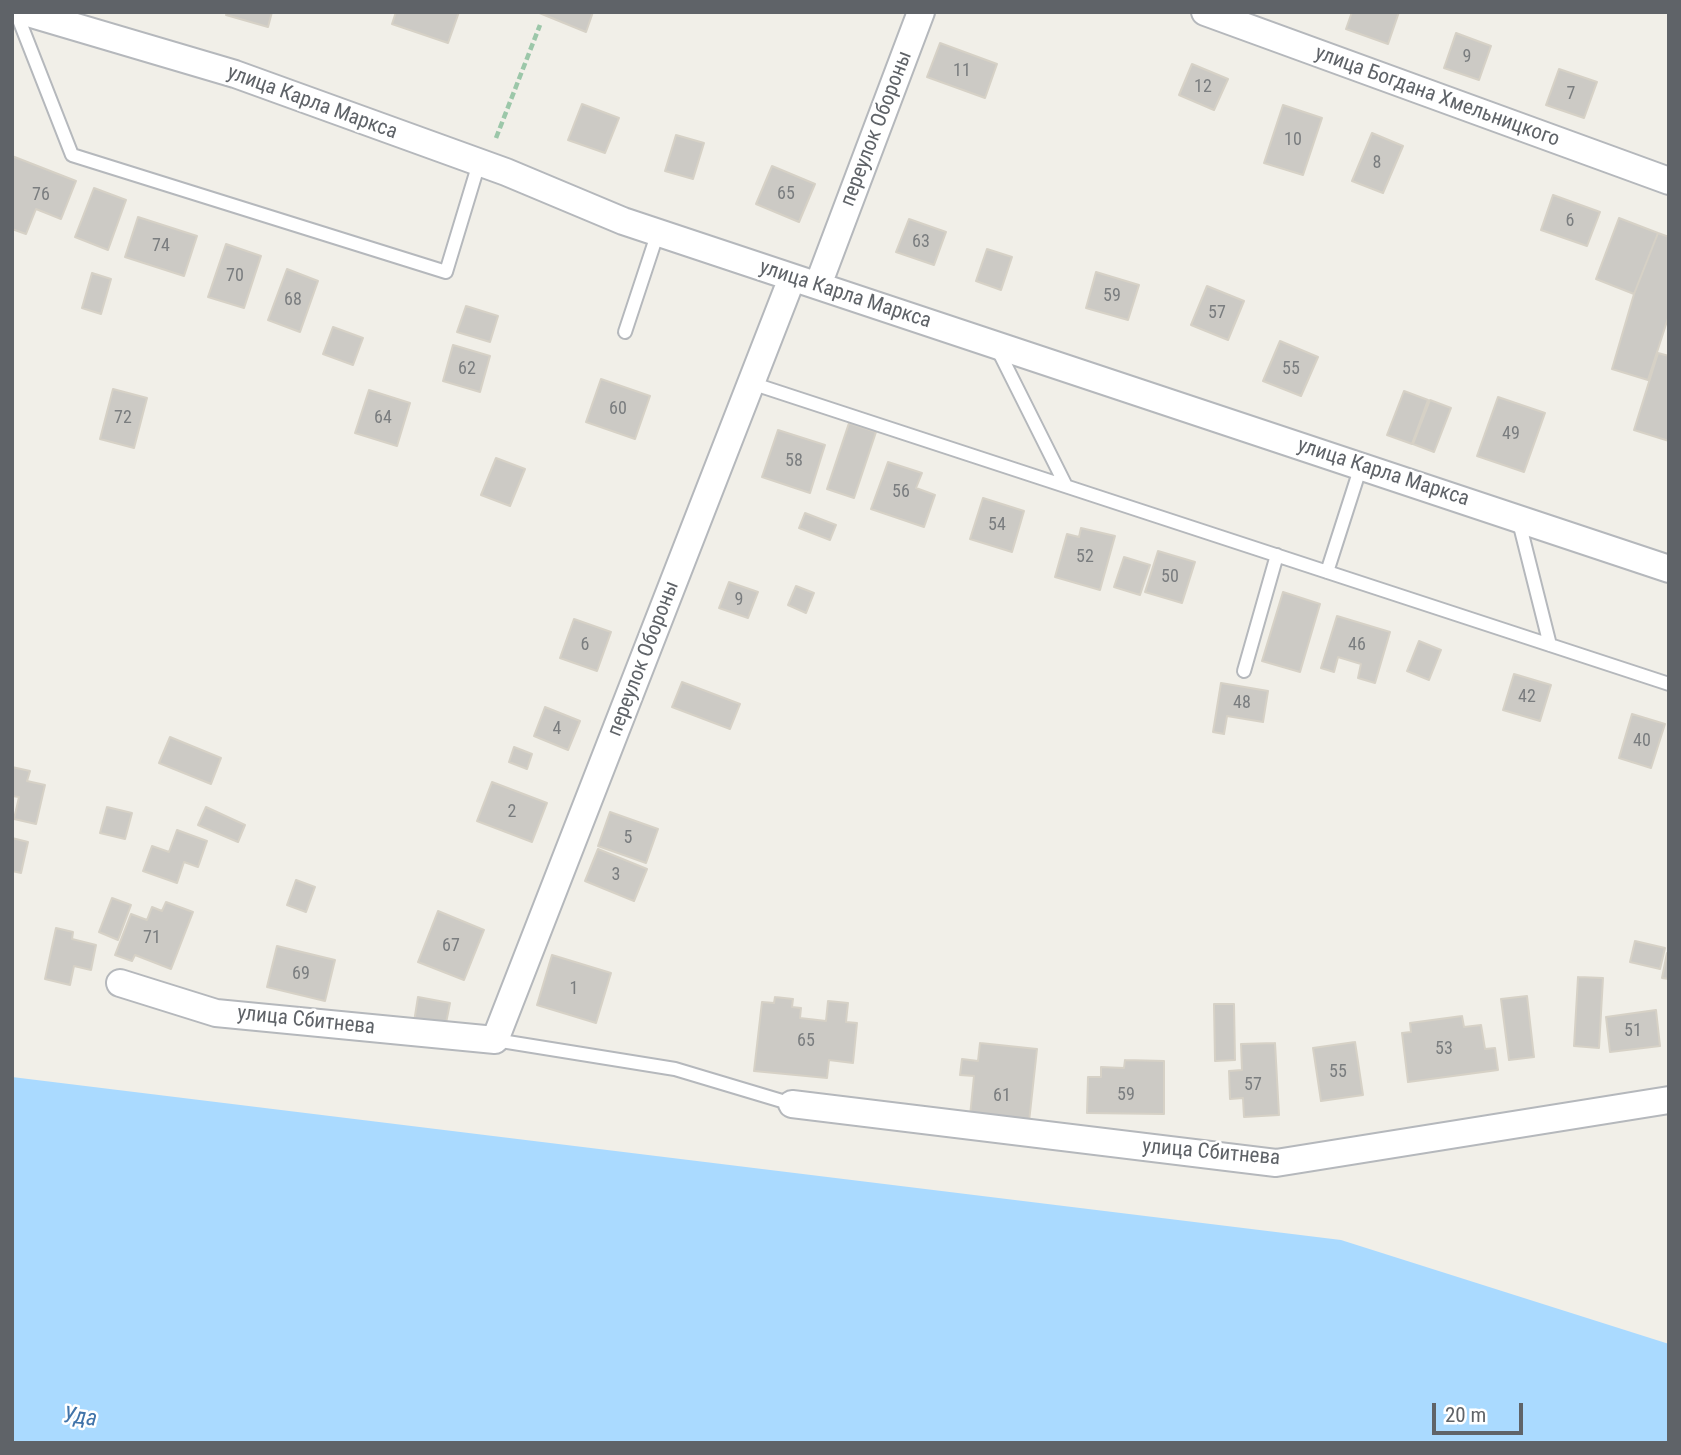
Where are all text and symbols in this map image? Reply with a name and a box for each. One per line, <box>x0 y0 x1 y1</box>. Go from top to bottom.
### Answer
street label: улица Богдана Хмельницкого <box>1311 41 1563 153</box>
house number: 9 <box>1463 46 1471 68</box>
street label: переулок Обороны <box>836 48 918 210</box>
house number: 11 <box>953 60 971 82</box>
street label: улица Карла Маркса <box>223 61 401 145</box>
house number: 12 <box>1194 76 1212 98</box>
house number: 7 <box>1567 83 1575 105</box>
house number: 10 <box>1284 129 1302 151</box>
house number: 8 <box>1373 152 1381 174</box>
house number: 65 <box>777 183 795 205</box>
house number: 76 <box>32 184 50 206</box>
house number: 6 <box>1566 210 1574 232</box>
house number: 63 <box>912 231 930 253</box>
house number: 74 <box>152 235 170 257</box>
street label: улица Карла Маркса <box>756 255 934 335</box>
house number: 70 <box>226 265 244 287</box>
house number: 59 <box>1103 285 1121 307</box>
house number: 68 <box>284 289 302 311</box>
house number: 57 <box>1208 302 1226 324</box>
house number: 62 <box>458 358 476 380</box>
house number: 55 <box>1282 358 1300 380</box>
house number: 60 <box>609 398 627 420</box>
house number: 72 <box>114 407 132 429</box>
house number: 64 <box>374 407 392 429</box>
house number: 49 <box>1502 423 1520 445</box>
street label: улица Карла Маркса <box>1294 433 1472 513</box>
house number: 58 <box>785 450 803 472</box>
house number: 56 <box>892 481 910 503</box>
house number: 54 <box>988 514 1006 536</box>
house number: 52 <box>1076 546 1094 568</box>
house number: 50 <box>1161 566 1179 588</box>
street label: переулок Обороны <box>603 578 685 740</box>
house number: 9 <box>735 589 743 611</box>
house number: 6 <box>581 634 589 656</box>
house number: 46 <box>1348 634 1366 656</box>
house number: 42 <box>1518 686 1536 708</box>
house number: 48 <box>1233 692 1251 714</box>
house number: 4 <box>553 718 561 740</box>
house number: 40 <box>1633 730 1651 752</box>
house number: 2 <box>508 801 516 823</box>
house number: 5 <box>624 827 632 849</box>
house number: 3 <box>612 864 620 886</box>
house number: 71 <box>143 927 161 949</box>
house number: 67 <box>442 935 460 957</box>
house number: 69 <box>292 963 310 985</box>
house number: 1 <box>570 978 578 1000</box>
street label: улица Сбитнева <box>236 1001 376 1041</box>
house number: 51 <box>1624 1020 1642 1042</box>
house number: 65 <box>797 1030 815 1052</box>
house number: 53 <box>1435 1038 1453 1060</box>
house number: 55 <box>1329 1061 1347 1083</box>
house number: 57 <box>1244 1074 1262 1096</box>
house number: 59 <box>1117 1084 1135 1106</box>
house number: 61 <box>993 1085 1011 1107</box>
street label: улица Сбитнева <box>1141 1134 1281 1172</box>
scale bar <box>1436 1388 1527 1432</box>
water label: Уда <box>61 1402 99 1434</box>
text: 20 m <box>1445 1403 1486 1427</box>

